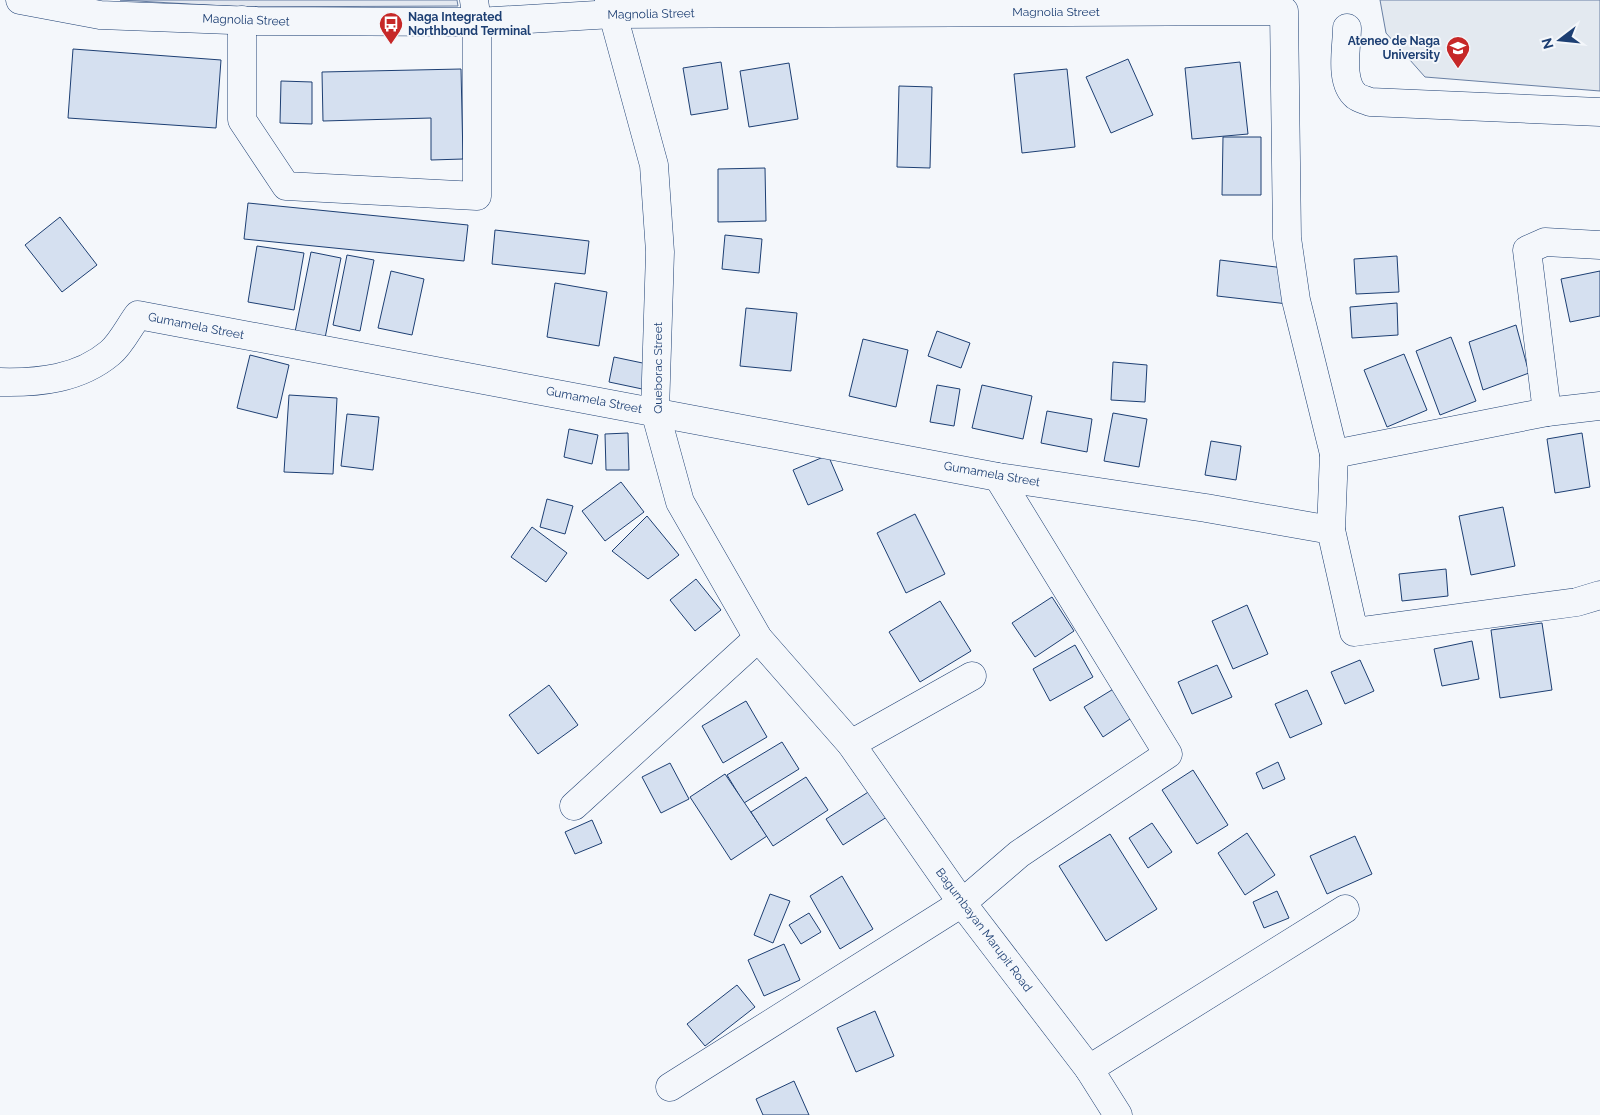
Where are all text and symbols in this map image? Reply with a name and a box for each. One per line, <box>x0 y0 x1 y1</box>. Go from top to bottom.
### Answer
street label: Magnolia Street <box>1012 5 1100 19</box>
street label: Magnolia Street <box>607 6 695 22</box>
place label: Naga Integrated Northbound Terminal <box>408 10 531 38</box>
street label: Magnolia Street <box>202 11 290 29</box>
bus stop icon: Naga Integrated Northbound Terminal <box>378 11 404 45</box>
north arrow <box>1535 15 1585 65</box>
place label: Ateneo de Naga University <box>1348 34 1440 62</box>
school or university icon: Ateneo de Naga University <box>1445 35 1471 69</box>
text: N <box>1538 36 1557 51</box>
street label: Gumamela Street <box>147 310 245 342</box>
street label: Queborac Street <box>651 322 665 414</box>
street label: Gumamela Street <box>545 384 643 416</box>
street label: Gumamela Street <box>943 459 1041 489</box>
street label: Bagumbayan Marupit Road <box>933 865 1035 995</box>

